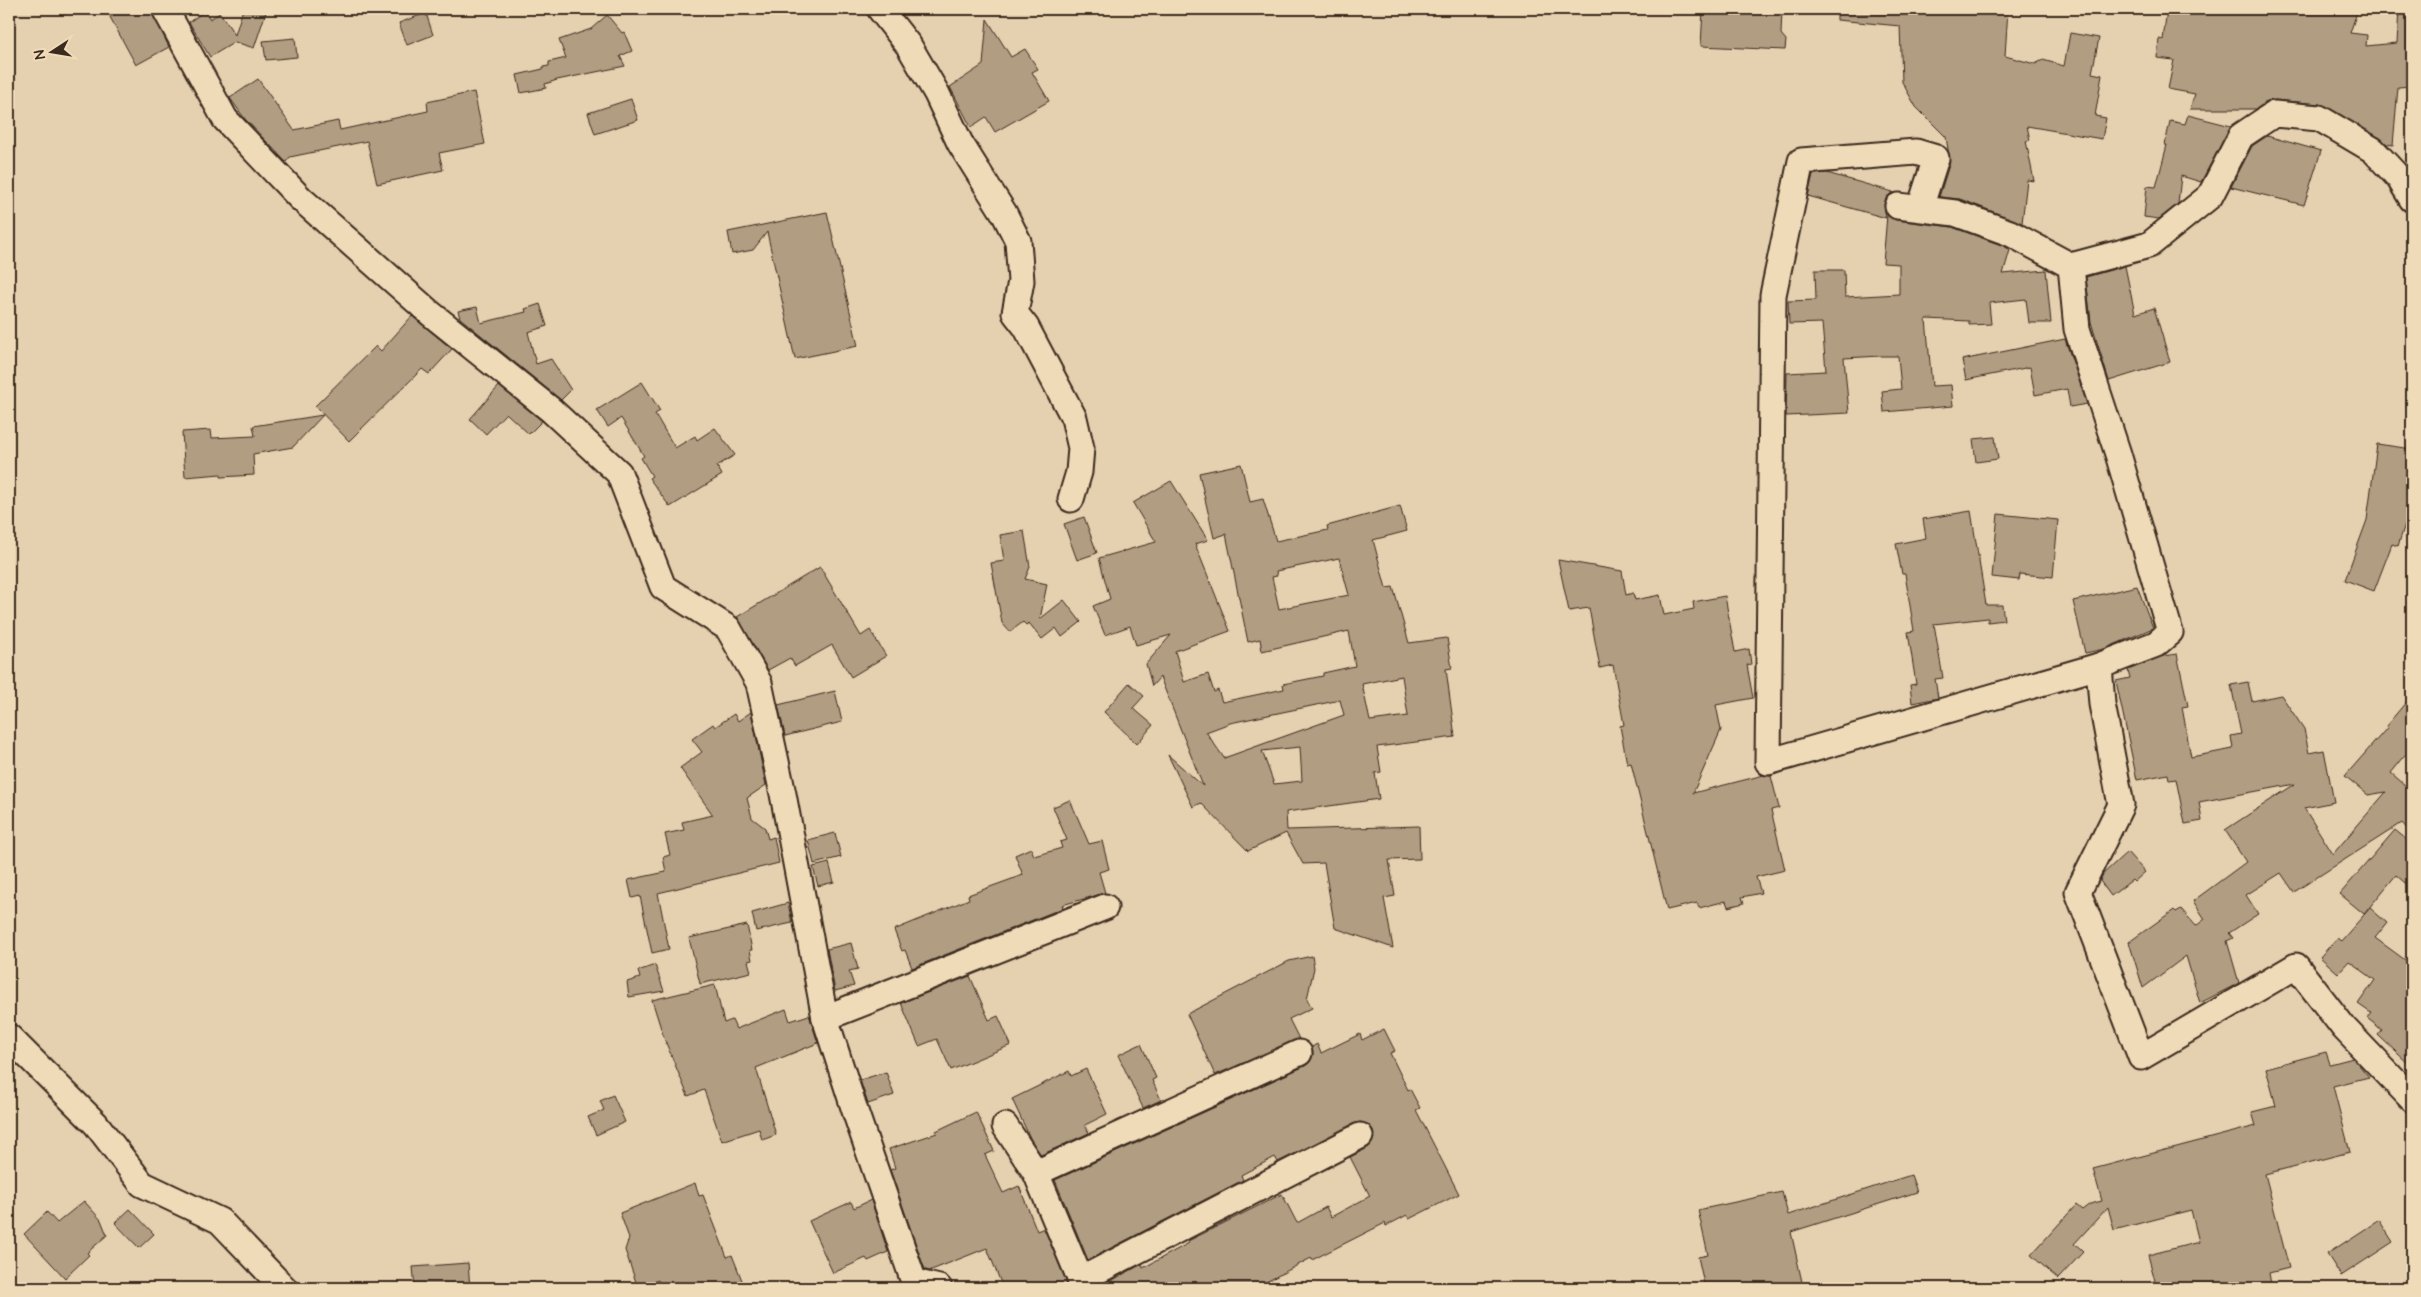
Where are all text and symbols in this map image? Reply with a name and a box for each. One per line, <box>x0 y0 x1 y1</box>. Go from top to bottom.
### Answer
north arrow <box>28 28 78 78</box>
text: N <box>30 48 51 61</box>

